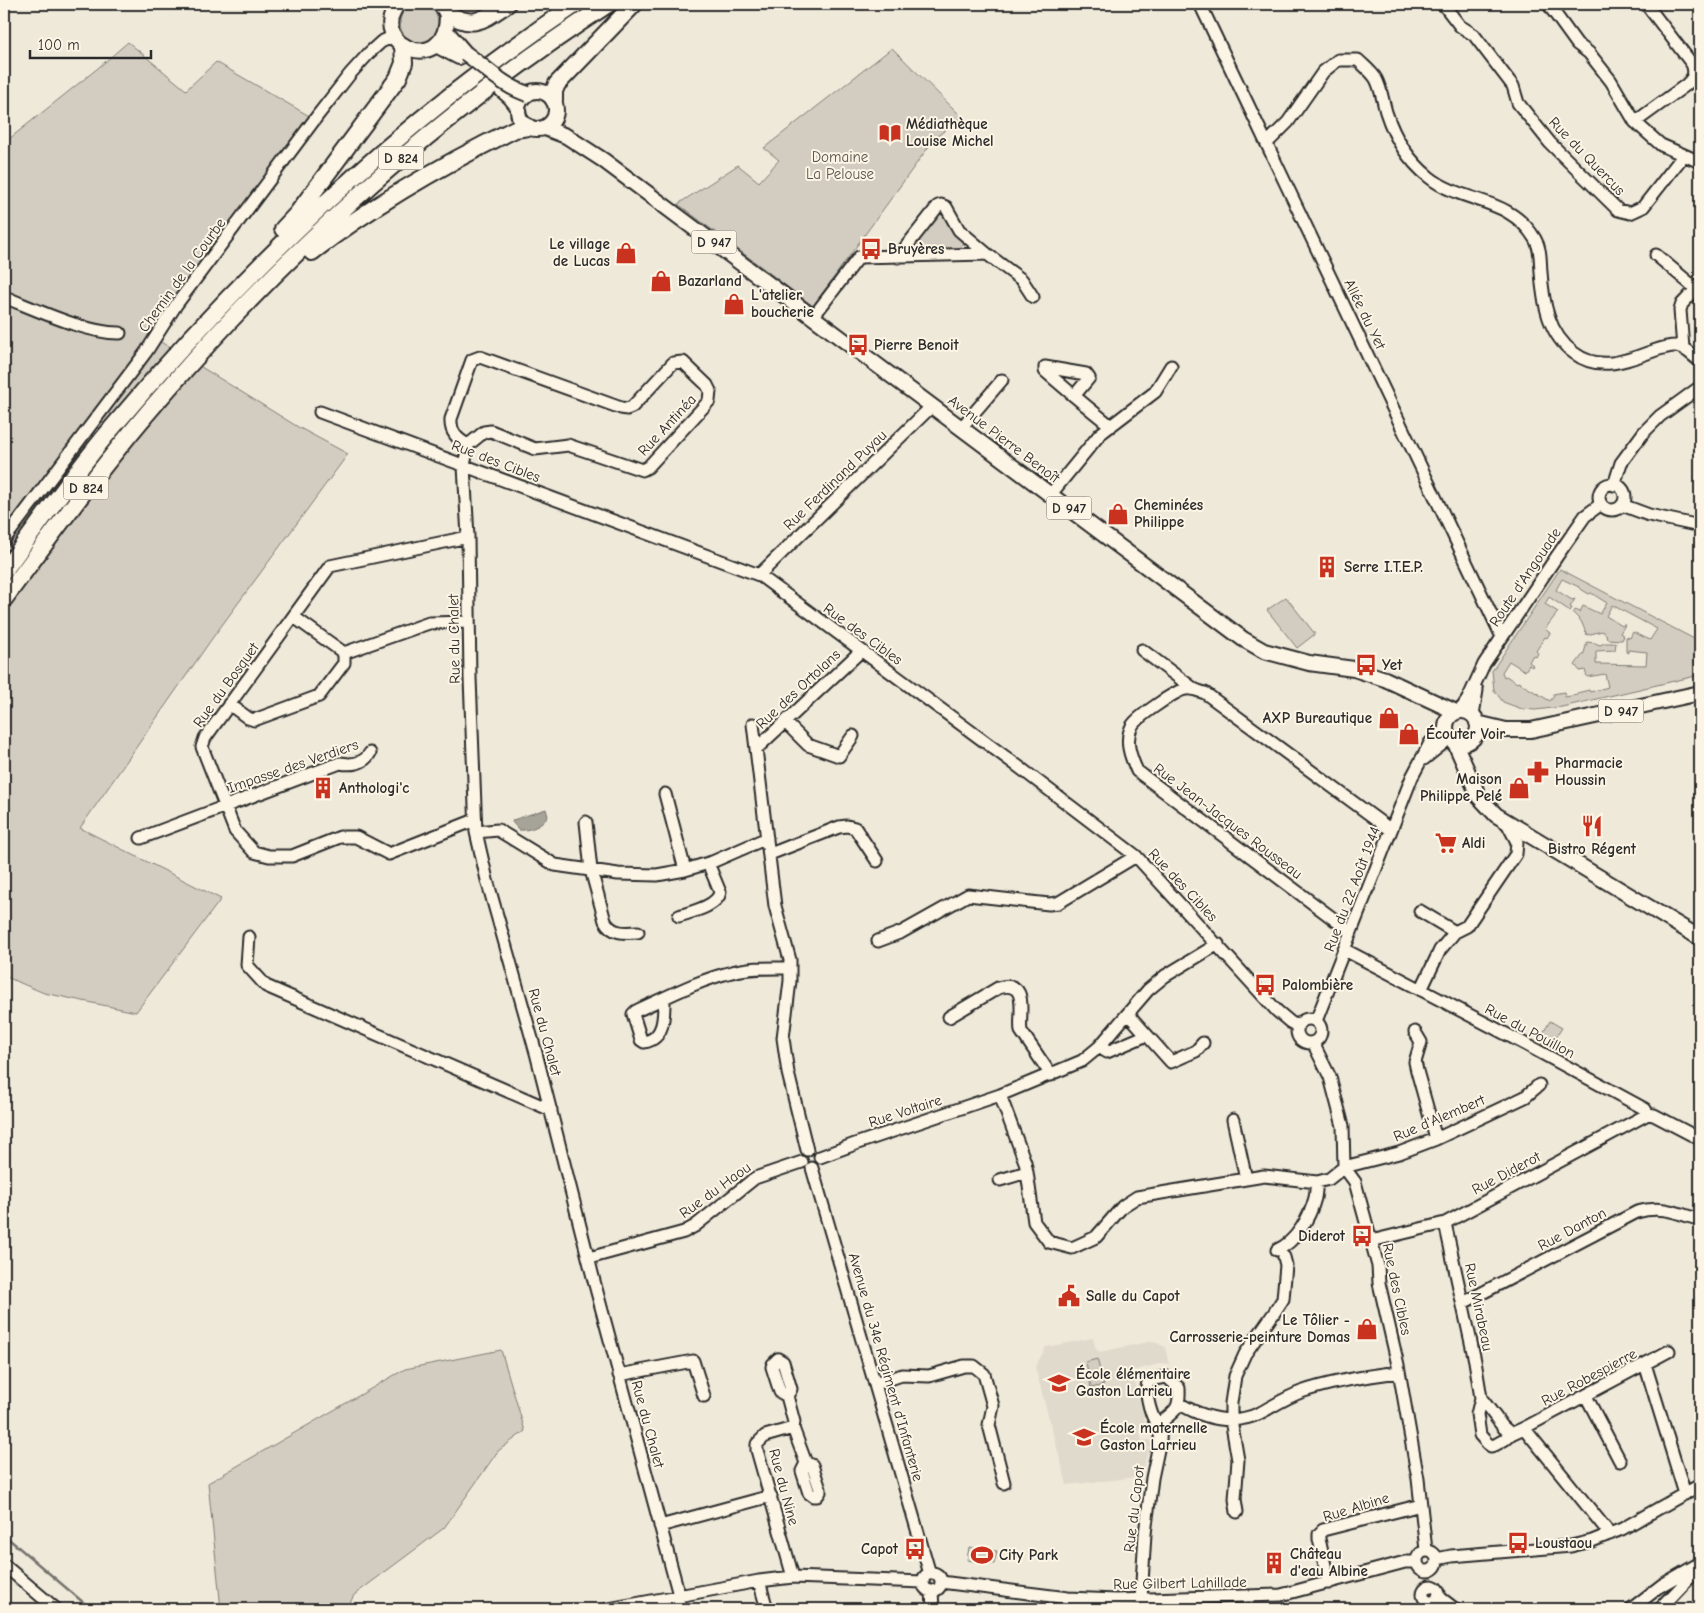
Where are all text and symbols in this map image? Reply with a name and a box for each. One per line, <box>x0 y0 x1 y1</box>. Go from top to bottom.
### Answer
scale bar <box>30 28 151 60</box>
text: 100 m <box>38 36 80 54</box>
street label: Rue du Quercus <box>1545 113 1629 199</box>
place label: Médiathèque Louise Michel <box>906 115 994 150</box>
library icon: Médiathèque Louise Michel <box>877 120 903 146</box>
road number: D 824 <box>378 146 424 170</box>
park label: Domaine La Pelouse <box>806 148 874 183</box>
street label: Chemin de la Courbe <box>135 214 230 336</box>
road number: D 947 <box>692 230 736 253</box>
place label: Le village de Lucas <box>549 235 610 270</box>
bus stop icon: Bruyères <box>858 236 884 262</box>
shop icon: Le village de Lucas <box>613 240 639 266</box>
place label: Bruyères <box>888 240 944 258</box>
shop icon: Bazarland <box>648 268 674 294</box>
place label: Bazarland <box>678 272 742 290</box>
street label: Allée du Yet <box>1340 276 1390 353</box>
place label: L'atelier boucherie <box>751 286 814 321</box>
shop icon: L'atelier boucherie <box>721 291 747 317</box>
bus stop icon: Pierre Benoit <box>845 332 871 358</box>
place label: Pierre Benoit <box>874 336 960 354</box>
street label: Rue Antinéa <box>634 391 700 459</box>
street label: Avenue Pierre Benoît <box>945 391 1064 487</box>
street label: Rue Ferdinand Puyau <box>780 426 890 534</box>
street label: Rue des Cibles <box>449 436 543 486</box>
road number: D 824 <box>64 476 108 499</box>
road number: D 947 <box>1046 496 1092 520</box>
place label: Cheminées Philippe <box>1134 496 1203 531</box>
shop icon: Cheminées Philippe <box>1105 501 1131 527</box>
street label: Route d'Angouade <box>1485 524 1565 630</box>
building icon: Serre I.T.E.P. <box>1314 554 1340 580</box>
place label: Serre I.T.E.P. <box>1344 558 1423 576</box>
street label: Rue du Chalet <box>444 593 464 684</box>
street label: Rue des Cibles <box>820 599 906 669</box>
street label: Rue du Bosquet <box>189 639 263 731</box>
street label: Rue des Ortolans <box>752 645 844 733</box>
bus stop icon: Yet <box>1353 652 1379 678</box>
place label: Yet <box>1382 656 1403 674</box>
road number: D 947 <box>1598 699 1644 722</box>
shop icon: AXP Bureautique <box>1376 705 1402 731</box>
place label: AXP Bureautique <box>1263 709 1372 727</box>
shop icon: Écouter Voir <box>1396 721 1422 747</box>
place label: Écouter Voir <box>1426 724 1505 743</box>
street label: Impasse des Verdiers <box>225 735 361 797</box>
place label: Pharmacie Houssin <box>1555 754 1623 789</box>
street label: Rue Jean-Jacques Rousseau <box>1150 759 1306 883</box>
pharmacy icon: Pharmacie Houssin <box>1525 759 1551 785</box>
place label: Maison Philippe Pelé <box>1420 770 1502 805</box>
building icon: Anthologi'c <box>310 775 336 801</box>
shop icon: Maison Philippe Pelé <box>1506 775 1532 801</box>
place label: Anthologi'c <box>339 779 409 797</box>
restaurant icon: Bistro Régent <box>1579 813 1605 839</box>
street label: Rue du 22 Août 1944 <box>1320 824 1384 954</box>
supermarket icon: Aldi <box>1433 830 1459 856</box>
place label: Aldi <box>1462 834 1485 852</box>
place label: Bistro Régent <box>1548 840 1637 858</box>
street label: Rue des Cibles <box>1145 845 1221 925</box>
bus stop icon: Palombière <box>1252 972 1278 998</box>
place label: Palombière <box>1282 976 1353 994</box>
street label: Rue du Chalet <box>525 986 566 1078</box>
street label: Rue du Pouillon <box>1482 1000 1578 1062</box>
street label: Rue d'Alembert <box>1391 1090 1488 1145</box>
street label: Rue Voltaire <box>866 1091 944 1131</box>
street label: Rue Diderot <box>1469 1147 1544 1199</box>
street label: Rue du Haou <box>676 1158 754 1222</box>
street label: Rue Danton <box>1535 1204 1609 1254</box>
bus stop icon: Diderot <box>1349 1223 1375 1249</box>
place label: Diderot <box>1298 1227 1346 1245</box>
street label: Rue des Cibles <box>1378 1241 1416 1337</box>
street label: Avenue du 34e Régiment d'Infanterie <box>845 1251 927 1484</box>
street label: Rue Mirabeau <box>1461 1261 1497 1353</box>
public building icon: Salle du Capot <box>1056 1283 1082 1309</box>
place label: Salle du Capot <box>1086 1287 1181 1305</box>
place label: Le Tôlier - Carrosserie-peinture Domas <box>1169 1311 1350 1346</box>
shop icon: Le Tôlier - Carrosserie-peinture Domas <box>1354 1316 1380 1342</box>
street label: Rue Robespierre <box>1538 1344 1640 1410</box>
place label: École élémentaire Gaston Larrieu <box>1076 1364 1190 1400</box>
school or university icon: École élémentaire Gaston Larrieu <box>1046 1370 1072 1396</box>
street label: Rue du Chalet <box>628 1378 669 1470</box>
place label: École maternelle Gaston Larrieu <box>1100 1418 1207 1454</box>
school or university icon: École maternelle Gaston Larrieu <box>1071 1424 1097 1450</box>
street label: Rue du Nine <box>765 1447 803 1528</box>
street label: Rue du Capot <box>1120 1464 1148 1553</box>
street label: Rue Albine <box>1321 1488 1392 1526</box>
bus stop icon: Loustaou <box>1505 1530 1531 1556</box>
place label: Loustaou <box>1535 1534 1592 1552</box>
bus stop icon: Capot <box>902 1536 928 1562</box>
place label: Capot <box>861 1540 899 1558</box>
sports icon: City Park <box>969 1542 995 1568</box>
place label: Château d'eau Albine <box>1290 1545 1368 1580</box>
place label: City Park <box>999 1546 1059 1564</box>
building icon: Château d'eau Albine <box>1261 1550 1287 1576</box>
street label: Rue Gilbert Lahillade <box>1113 1573 1247 1593</box>

